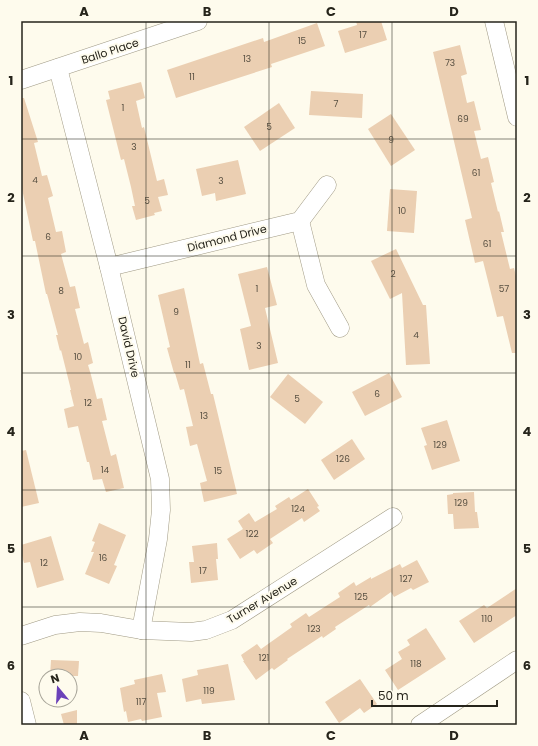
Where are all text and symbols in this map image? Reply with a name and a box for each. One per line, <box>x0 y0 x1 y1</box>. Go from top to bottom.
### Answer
text: A <box>79 2 89 21</box>
text: B <box>203 2 212 21</box>
text: C <box>326 2 336 21</box>
text: D <box>449 2 459 21</box>
house number: 17 <box>359 29 367 41</box>
street label: Ballo Place <box>79 34 141 68</box>
house number: 15 <box>298 35 307 47</box>
house number: 13 <box>243 53 251 65</box>
house number: 73 <box>445 57 455 69</box>
text: 1 <box>9 71 13 90</box>
house number: 11 <box>189 71 195 83</box>
text: 1 <box>525 71 529 90</box>
house number: 7 <box>334 98 339 110</box>
house number: 1 <box>122 102 125 114</box>
house number: 69 <box>457 113 469 125</box>
house number: 5 <box>266 121 272 133</box>
house number: 9 <box>388 134 394 146</box>
house number: 3 <box>131 141 137 153</box>
house number: 61 <box>472 167 480 179</box>
house number: 4 <box>32 174 38 186</box>
house number: 3 <box>218 175 224 187</box>
text: 2 <box>7 188 15 207</box>
text: 2 <box>523 188 531 207</box>
house number: 5 <box>144 195 150 207</box>
house number: 10 <box>398 205 407 217</box>
street label: Diamond Drive <box>186 220 269 256</box>
house number: 6 <box>45 231 51 243</box>
house number: 61 <box>483 238 491 250</box>
house number: 2 <box>390 268 396 280</box>
house number: 1 <box>256 283 259 295</box>
house number: 57 <box>499 283 509 295</box>
house number: 8 <box>58 285 64 297</box>
text: 3 <box>7 305 15 324</box>
text: 3 <box>523 305 531 324</box>
house number: 9 <box>173 306 179 318</box>
street label: David Drive <box>114 315 144 379</box>
house number: 4 <box>413 329 419 341</box>
house number: 3 <box>256 340 262 352</box>
house number: 10 <box>74 351 83 363</box>
house number: 11 <box>185 359 191 371</box>
house number: 6 <box>374 388 380 400</box>
house number: 5 <box>294 393 300 405</box>
house number: 12 <box>84 397 92 409</box>
house number: 13 <box>200 410 208 422</box>
text: 4 <box>7 422 16 441</box>
text: 4 <box>523 422 532 441</box>
house number: 129 <box>433 439 447 451</box>
house number: 126 <box>336 453 350 465</box>
house number: 14 <box>101 464 110 476</box>
house number: 15 <box>214 465 223 477</box>
house number: 129 <box>454 497 468 509</box>
house number: 124 <box>291 503 305 515</box>
house number: 122 <box>245 528 259 540</box>
text: 5 <box>7 539 15 558</box>
text: 5 <box>523 539 531 558</box>
house number: 16 <box>99 552 108 564</box>
house number: 12 <box>40 557 48 569</box>
house number: 17 <box>199 565 207 577</box>
street label: Turner Avenue <box>224 573 300 627</box>
house number: 127 <box>400 573 413 585</box>
house number: 125 <box>354 591 368 603</box>
house number: 110 <box>481 613 493 625</box>
house number: 123 <box>307 623 321 635</box>
house number: 121 <box>259 652 270 664</box>
text: 6 <box>7 656 15 675</box>
text: 6 <box>523 656 531 675</box>
house number: 118 <box>410 658 422 670</box>
north arrow <box>38 668 78 708</box>
text: N <box>48 670 61 687</box>
scale bar <box>372 682 497 708</box>
house number: 119 <box>203 685 215 697</box>
text: 50 m <box>378 687 409 704</box>
house number: 117 <box>136 696 146 708</box>
text: A <box>79 726 89 745</box>
text: B <box>203 726 212 745</box>
text: C <box>326 726 336 745</box>
text: D <box>449 726 459 745</box>

